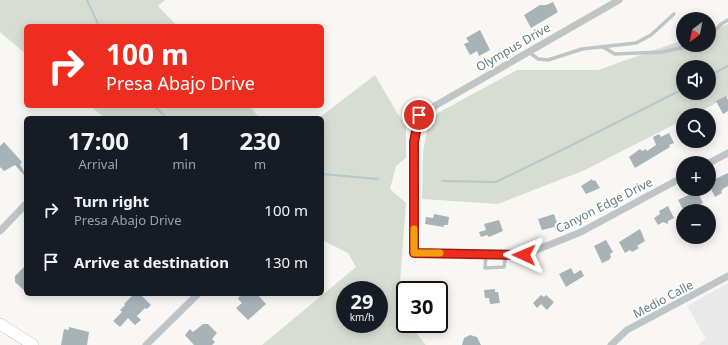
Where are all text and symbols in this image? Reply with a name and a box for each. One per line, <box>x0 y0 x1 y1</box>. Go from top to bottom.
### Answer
north arrow <box>676 12 716 52</box>
map controls <box>676 12 716 244</box>
street label: Olympus Drive <box>473 19 553 75</box>
text: 100 m <box>106 35 189 73</box>
icon: right <box>40 40 92 92</box>
button: sound <box>676 60 716 100</box>
text: Presa Abajo Drive <box>106 71 255 95</box>
pin <box>402 98 436 132</box>
icon: arrive <box>408 104 430 126</box>
button: search <box>676 108 716 148</box>
text: 17:00 <box>67 124 129 157</box>
text: 1 <box>177 124 191 157</box>
text: 230 <box>239 124 281 157</box>
text: Arrival <box>78 155 118 173</box>
text: min <box>172 155 196 173</box>
text: m <box>254 155 266 173</box>
button: + <box>676 156 716 196</box>
street label: Canyon Edge Drive <box>553 173 656 237</box>
text: Turn right <box>74 191 149 211</box>
icon: right <box>40 199 62 221</box>
text: 100 m <box>264 200 308 220</box>
button: − <box>676 204 716 244</box>
text: Presa Abajo Drive <box>74 211 182 229</box>
position arrow <box>503 234 545 276</box>
icon: arrive <box>40 251 62 273</box>
text: Arrive at destination <box>74 252 229 272</box>
text: 130 m <box>264 252 308 272</box>
street label: Medio Calle <box>630 276 696 322</box>
speed limit sign: 30 <box>396 281 448 333</box>
text: 29 <box>351 288 373 315</box>
text: km/h <box>350 310 374 324</box>

